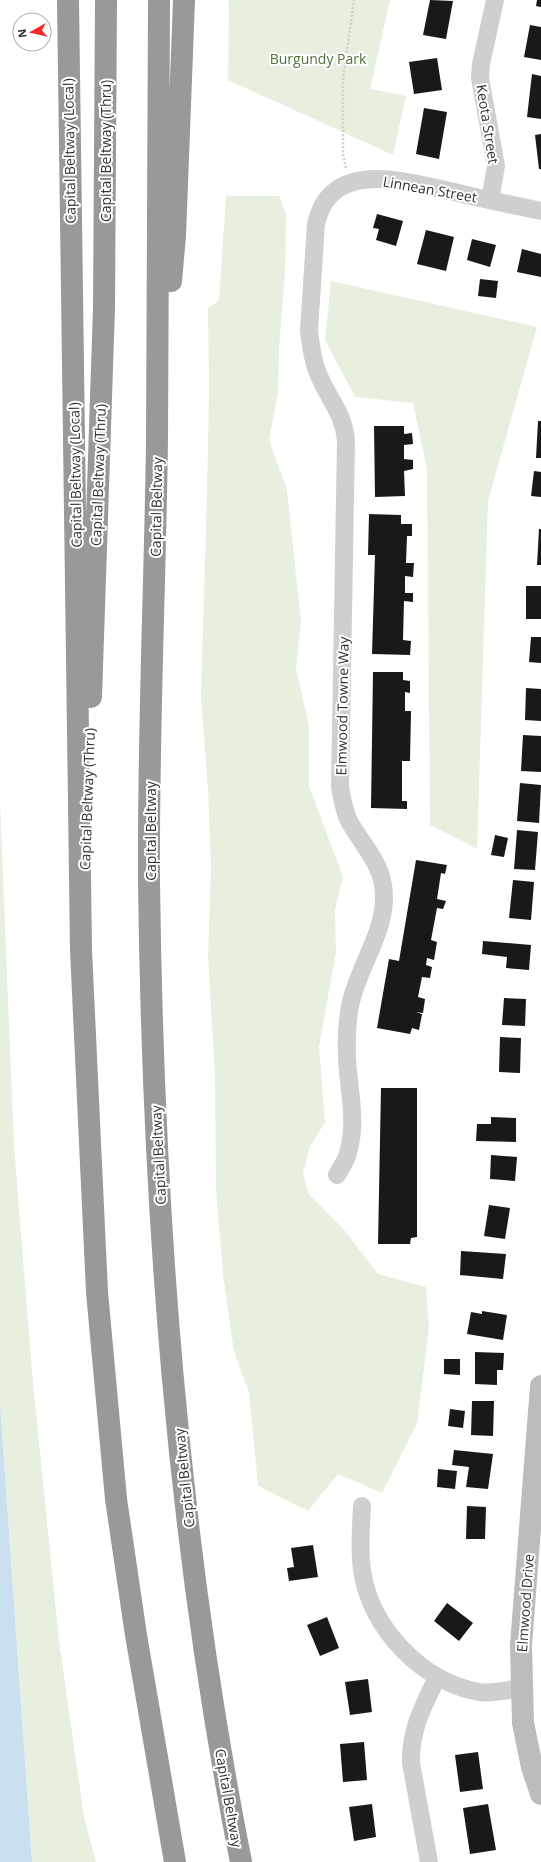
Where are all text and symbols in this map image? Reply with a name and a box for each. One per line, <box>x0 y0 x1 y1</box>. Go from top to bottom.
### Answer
north arrow <box>12 12 52 52</box>
text: N <box>14 28 30 39</box>
park label: Burgundy Park <box>270 49 367 68</box>
street label: Capital Beltway (Local) <box>58 78 80 224</box>
street label: Capital Beltway (Thru) <box>96 80 115 222</box>
street label: Keota Street <box>472 83 504 165</box>
street label: Linnean Street <box>382 171 478 207</box>
street label: Capital Beltway (Local) <box>64 402 86 548</box>
street label: Capital Beltway (Thru) <box>86 404 110 546</box>
street label: Capital Beltway <box>146 456 166 557</box>
street label: Elmwood Towne Way <box>331 635 353 776</box>
street label: Capital Beltway (Thru) <box>75 728 99 870</box>
street label: Capital Beltway <box>141 780 160 881</box>
street label: Capital Beltway <box>146 1104 170 1205</box>
street label: Capital Beltway <box>169 1426 199 1529</box>
street label: Elmwood Drive <box>512 1553 538 1653</box>
street label: Capital Beltway <box>211 1747 247 1850</box>

